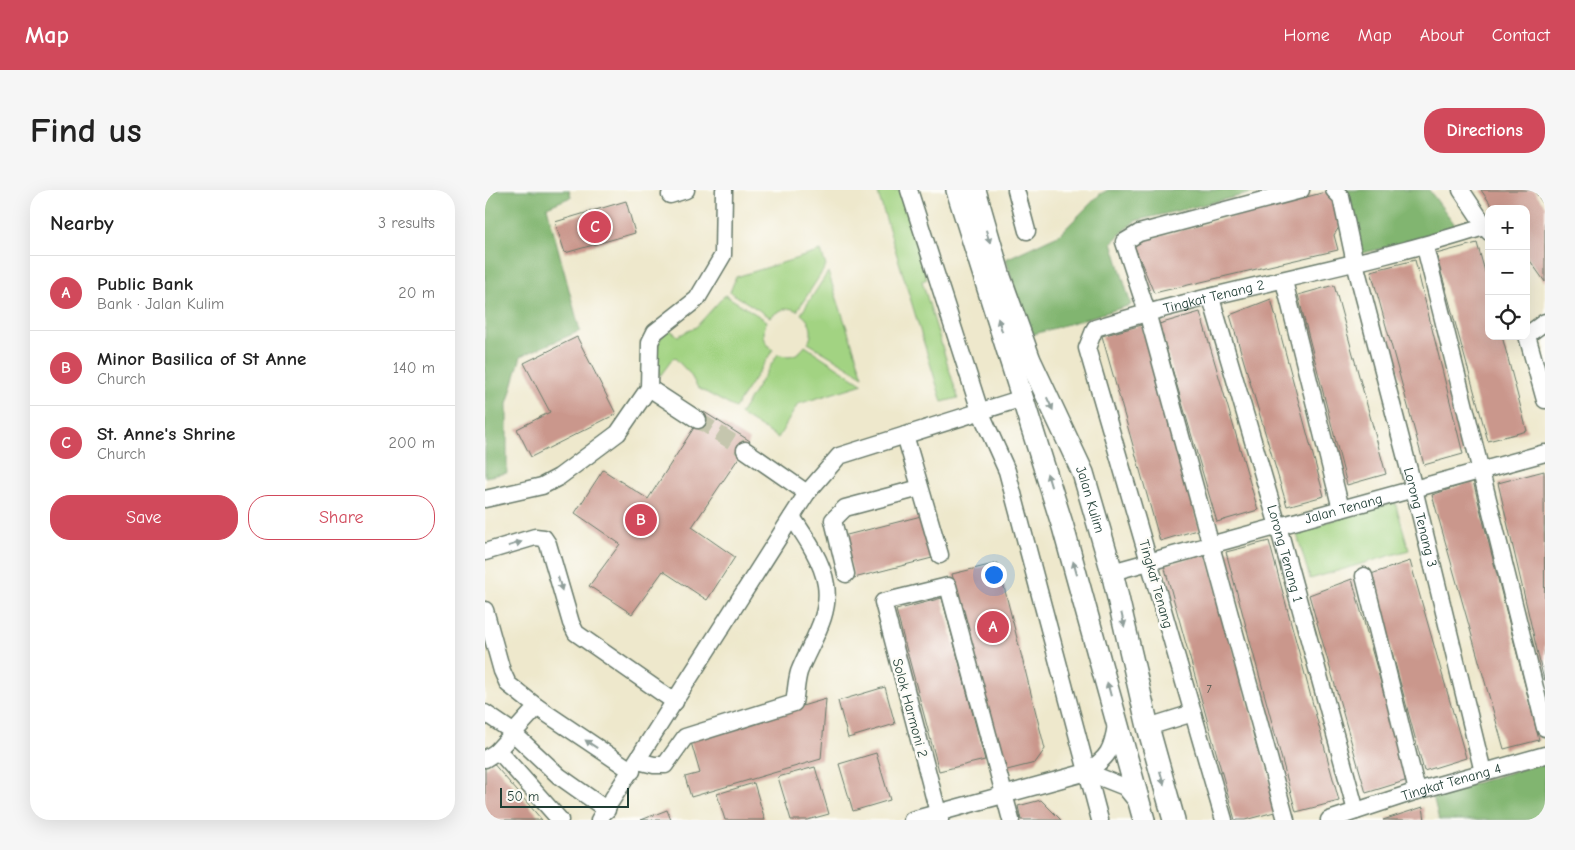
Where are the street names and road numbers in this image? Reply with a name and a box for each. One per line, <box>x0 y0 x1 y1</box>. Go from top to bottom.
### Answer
street label: Tingkat Tenang 2 <box>1161 276 1266 317</box>
street label: Jalan Kulim <box>1072 463 1109 535</box>
street label: Lorong Tenang 3 <box>1400 466 1441 569</box>
street label: Jalan Tenang <box>1303 490 1384 527</box>
street label: Lorong Tenang 1 <box>1264 503 1307 604</box>
street label: Tingkat Tenang <box>1135 538 1177 630</box>
street label: Solok Harmoni 2 <box>889 657 931 759</box>
street label: Tingkat Tenang 4 <box>1399 759 1503 804</box>

